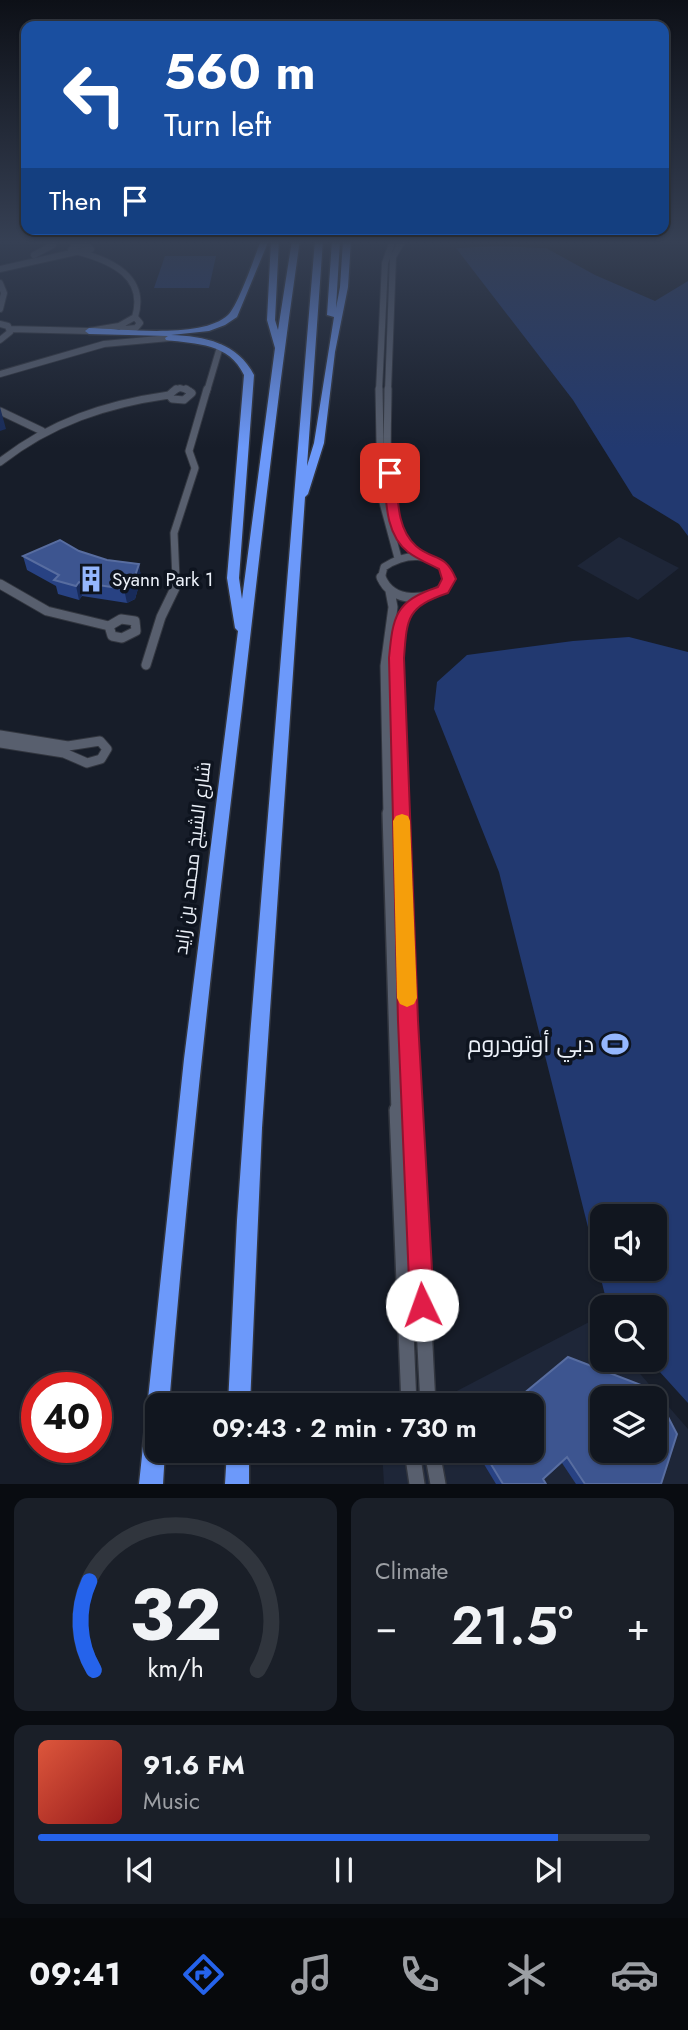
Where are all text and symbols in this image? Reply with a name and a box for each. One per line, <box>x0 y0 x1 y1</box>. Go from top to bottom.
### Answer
text: 560 m <box>164 37 316 107</box>
icon: left <box>49 49 140 140</box>
text: Turn left <box>164 102 271 148</box>
text: Then <box>49 182 102 220</box>
icon: arrive <box>116 182 154 220</box>
pin <box>360 443 420 503</box>
icon: arrive <box>371 454 409 492</box>
building icon: Syann Park 1 <box>76 564 106 594</box>
place label: Syann Park 1 <box>112 566 214 593</box>
street label: شارع الشيخ محمد بن زايد <box>167 760 218 956</box>
place label: دبي أوتودروم <box>467 1027 594 1062</box>
sports icon: دبي أوتودروم <box>600 1029 630 1059</box>
map controls <box>590 1204 667 1463</box>
button: sound <box>590 1204 667 1281</box>
position arrow <box>385 1268 459 1342</box>
button: search <box>590 1295 667 1372</box>
speed limit sign: 40 <box>21 1372 112 1463</box>
button: layers <box>590 1386 667 1463</box>
text: 09:43 · 2 min · 730 m <box>212 1409 477 1447</box>
text: Climate <box>375 1554 448 1588</box>
text: 32 <box>129 1563 222 1668</box>
text: 21.5° <box>451 1588 573 1664</box>
text: − <box>375 1599 397 1654</box>
text: + <box>627 1599 650 1654</box>
text: km/h <box>147 1650 204 1686</box>
text: 91.6 FM <box>143 1746 245 1784</box>
text: Music <box>143 1784 200 1818</box>
icon: previous <box>121 1851 159 1889</box>
icon: pause <box>325 1851 363 1889</box>
icon: next <box>529 1851 567 1889</box>
icon: directions <box>179 1950 228 1999</box>
icon: music <box>287 1950 336 1999</box>
icon: phone <box>395 1950 444 1999</box>
icon: climate <box>502 1950 551 1999</box>
icon: car <box>610 1950 659 1999</box>
text: 09:41 <box>29 1951 121 1997</box>

